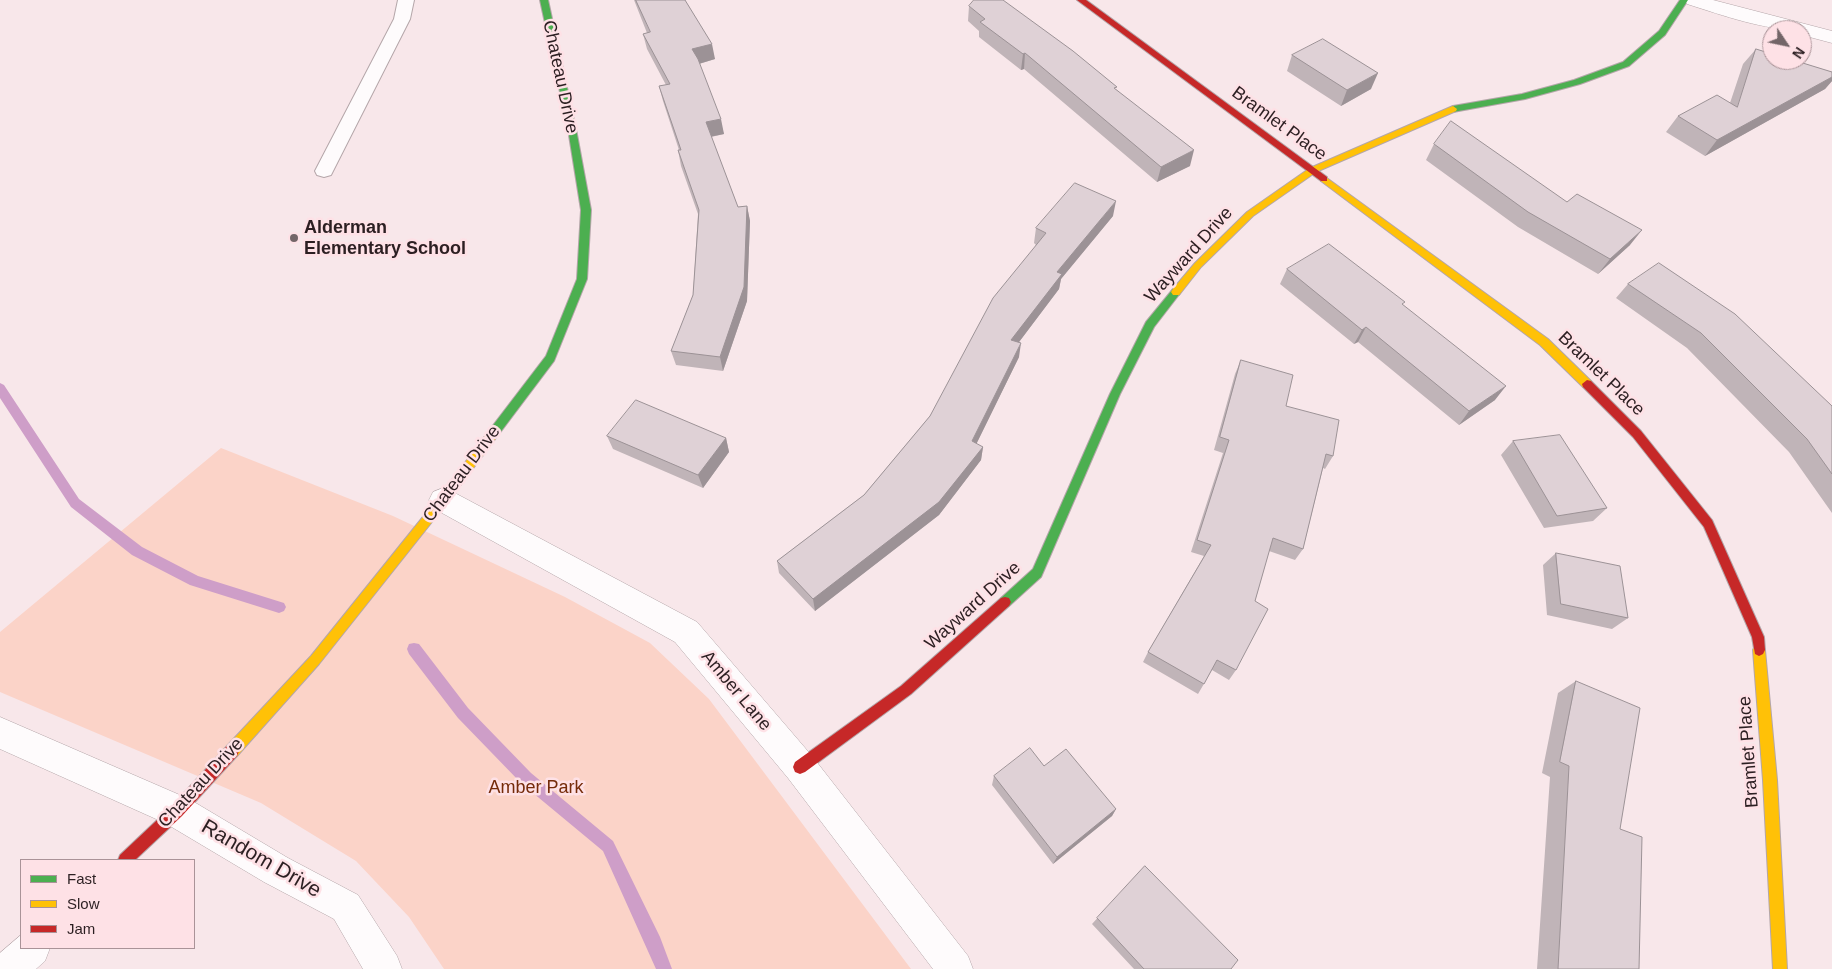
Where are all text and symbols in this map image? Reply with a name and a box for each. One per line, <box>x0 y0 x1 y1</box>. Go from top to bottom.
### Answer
street label: Chateau Drive <box>537 18 583 136</box>
north arrow <box>1762 20 1812 70</box>
text: N <box>1789 44 1808 61</box>
street label: Bramlet Place <box>1227 82 1331 166</box>
street label: Wayward Drive <box>1140 203 1238 307</box>
place label: Alderman Elementary School <box>304 217 466 260</box>
marker: Alderman Elementary School <box>288 232 300 244</box>
street label: Bramlet Place <box>1553 327 1649 421</box>
street label: Chateau Drive <box>419 422 505 526</box>
street label: Wayward Drive <box>921 557 1025 655</box>
street label: Amber Lane <box>696 646 776 736</box>
street label: Bramlet Place <box>1734 695 1764 809</box>
street label: Chateau Drive <box>154 734 248 832</box>
park label: Amber Park <box>488 777 584 799</box>
street label: Random Drive <box>197 815 325 903</box>
legend <box>20 859 195 949</box>
text: Fast <box>67 870 96 887</box>
text: Slow <box>67 895 100 912</box>
text: Jam <box>67 920 95 937</box>

